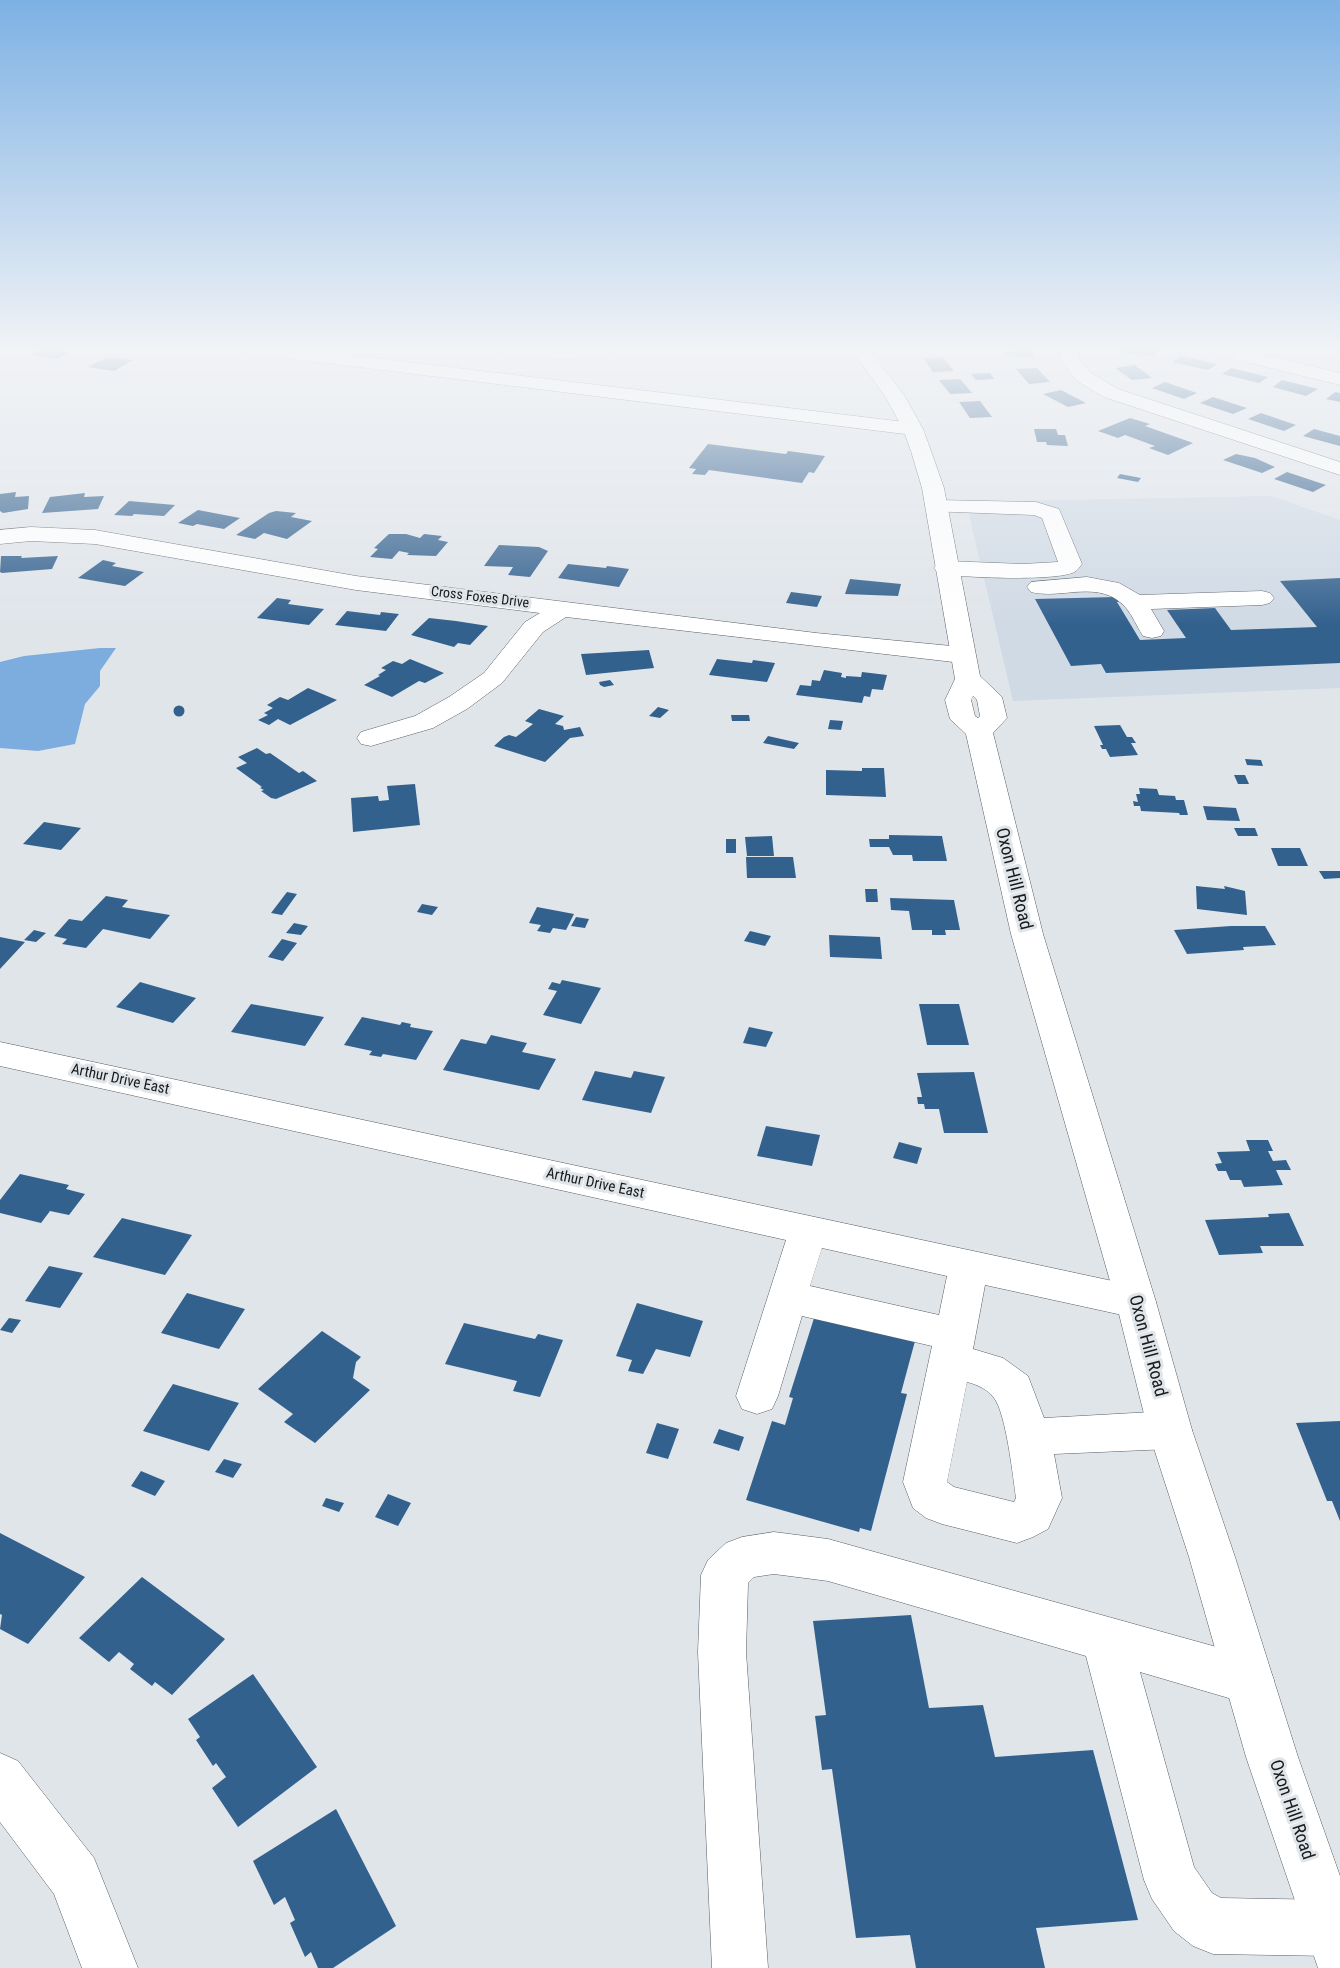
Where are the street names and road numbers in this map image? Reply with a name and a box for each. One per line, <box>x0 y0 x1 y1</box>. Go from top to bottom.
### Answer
street label: Cross Foxes Drive <box>430 584 530 612</box>
street label: Oxon Hill Road <box>990 826 1036 932</box>
street label: Arthur Drive East <box>69 1061 171 1099</box>
street label: Arthur Drive East <box>544 1165 646 1203</box>
street label: Oxon Hill Road <box>1123 1293 1171 1399</box>
street label: Oxon Hill Road <box>1264 1757 1318 1863</box>

